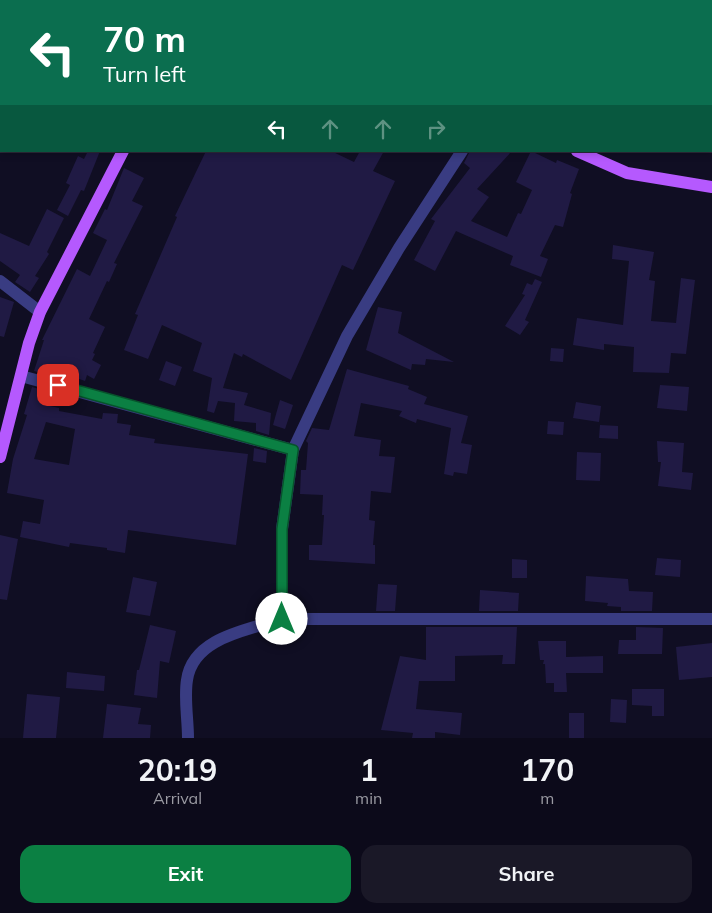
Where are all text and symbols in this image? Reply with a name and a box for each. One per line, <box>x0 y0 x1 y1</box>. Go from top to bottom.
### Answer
text: 70 m <box>103 17 186 61</box>
icon: left <box>20 20 85 85</box>
text: Turn left <box>103 60 186 88</box>
icon: left <box>263 115 291 143</box>
icon: ahead <box>316 115 344 143</box>
icon: ahead <box>369 115 397 143</box>
icon: right <box>422 115 450 143</box>
pin <box>37 364 79 406</box>
icon: arrive <box>44 371 72 399</box>
position arrow <box>255 592 307 644</box>
text: 20:19 <box>138 751 217 789</box>
text: 1 <box>360 751 378 789</box>
text: 170 <box>520 751 574 789</box>
text: Arrival <box>153 788 202 808</box>
text: min <box>355 788 382 808</box>
text: m <box>540 788 554 808</box>
button: Exit <box>20 845 351 903</box>
button: Share <box>361 845 692 903</box>

